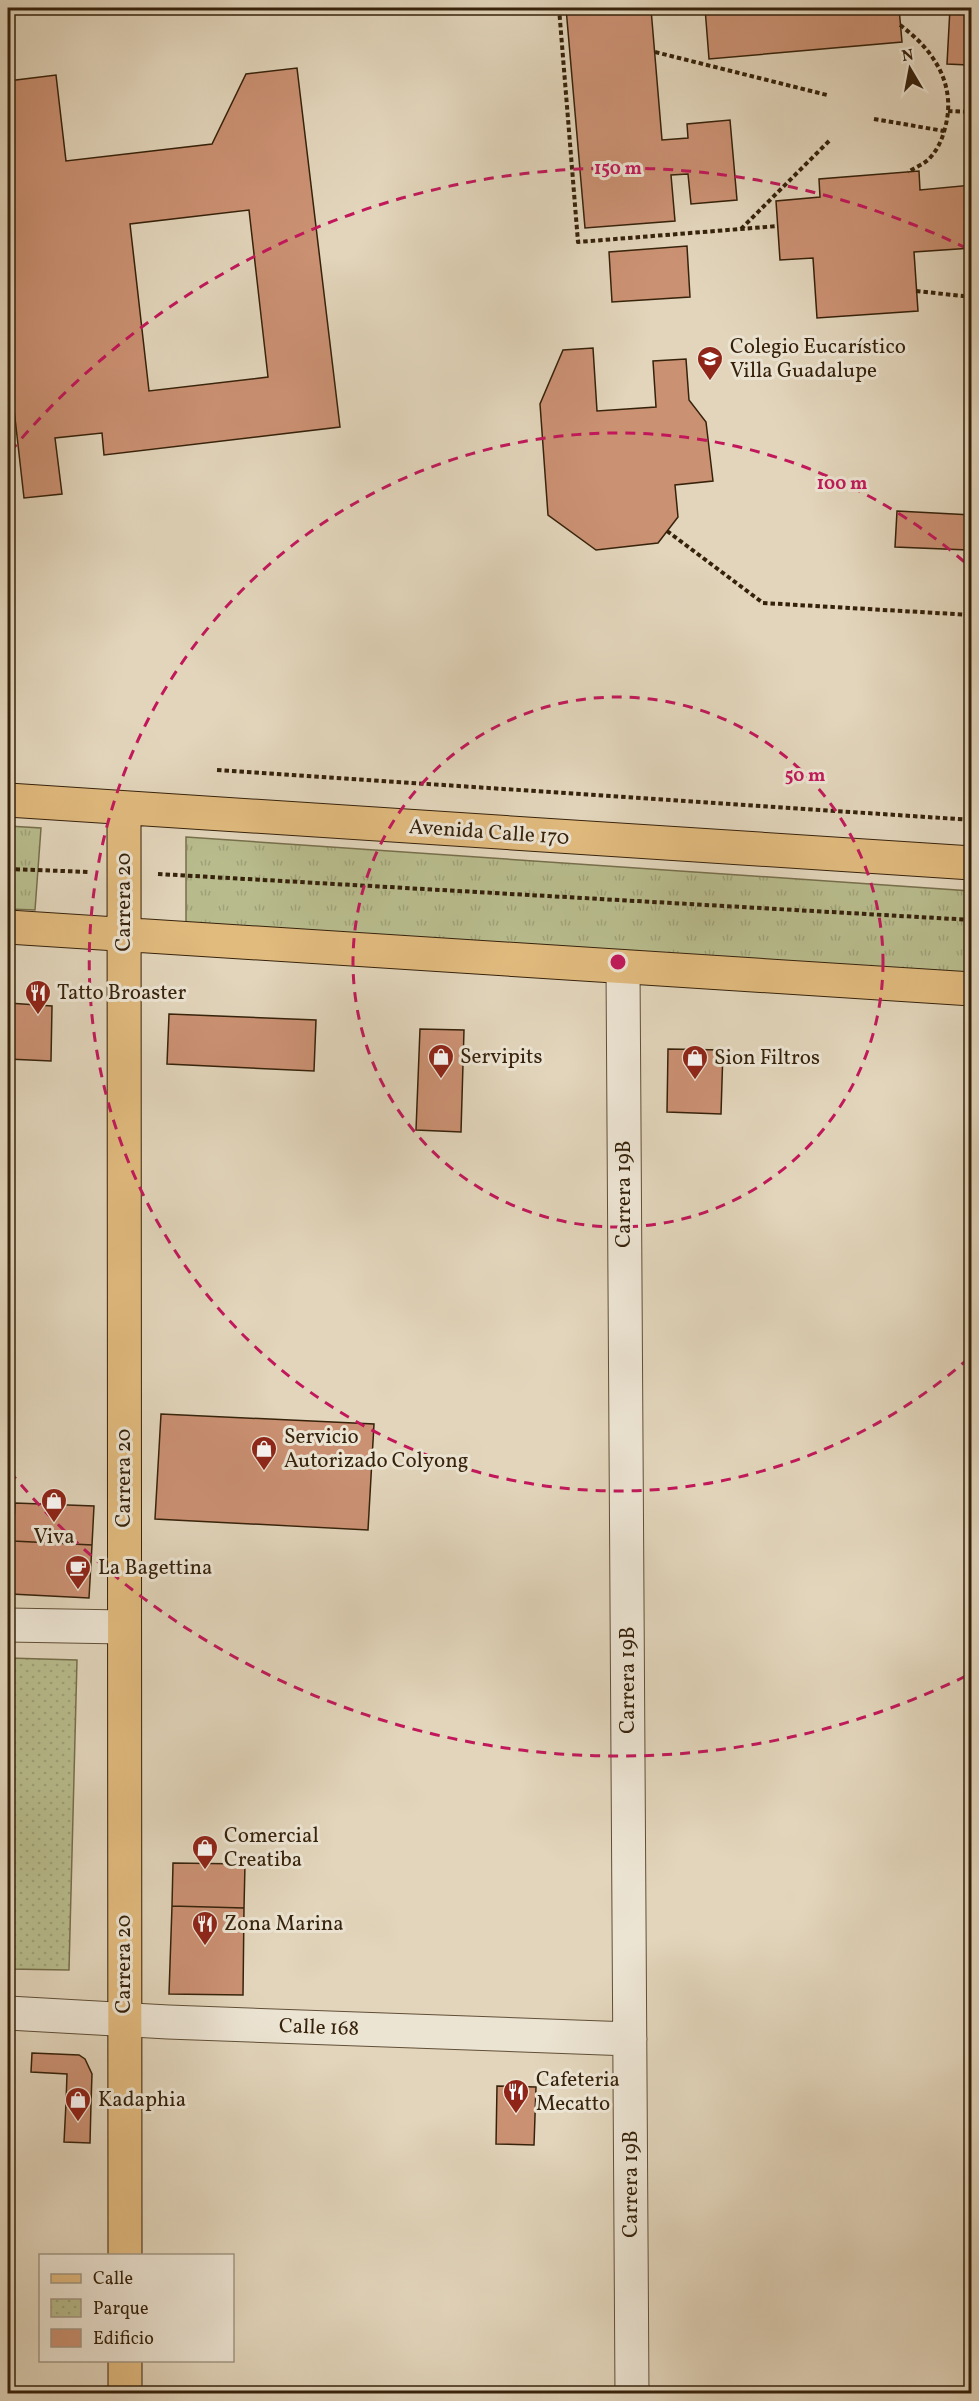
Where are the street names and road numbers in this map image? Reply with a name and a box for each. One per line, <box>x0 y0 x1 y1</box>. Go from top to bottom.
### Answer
street label: Avenida Calle 170 <box>408 813 570 853</box>
street label: Carrera 20 <box>110 853 139 951</box>
street label: Carrera 19B <box>610 1140 639 1248</box>
street label: Carrera 20 <box>110 1429 139 1527</box>
street label: Carrera 19B <box>614 1626 643 1734</box>
street label: Carrera 20 <box>110 1915 139 2013</box>
street label: Calle 168 <box>278 2012 360 2044</box>
street label: Carrera 19B <box>617 2130 646 2238</box>

